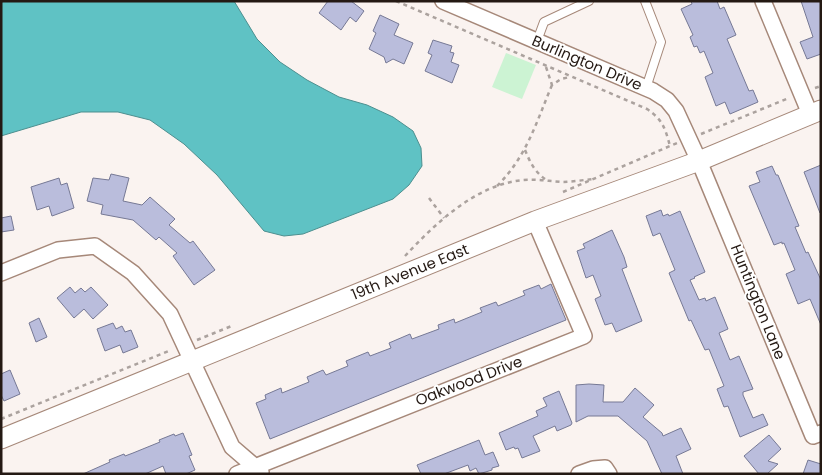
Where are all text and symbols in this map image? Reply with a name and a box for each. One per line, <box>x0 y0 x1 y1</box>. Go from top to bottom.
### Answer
street label: Burlington Drive <box>529 30 646 95</box>
street label: 19th Avenue East <box>348 238 472 305</box>
street label: Huntington Lane <box>726 241 791 363</box>
street label: Oakwood Drive <box>412 350 525 411</box>

